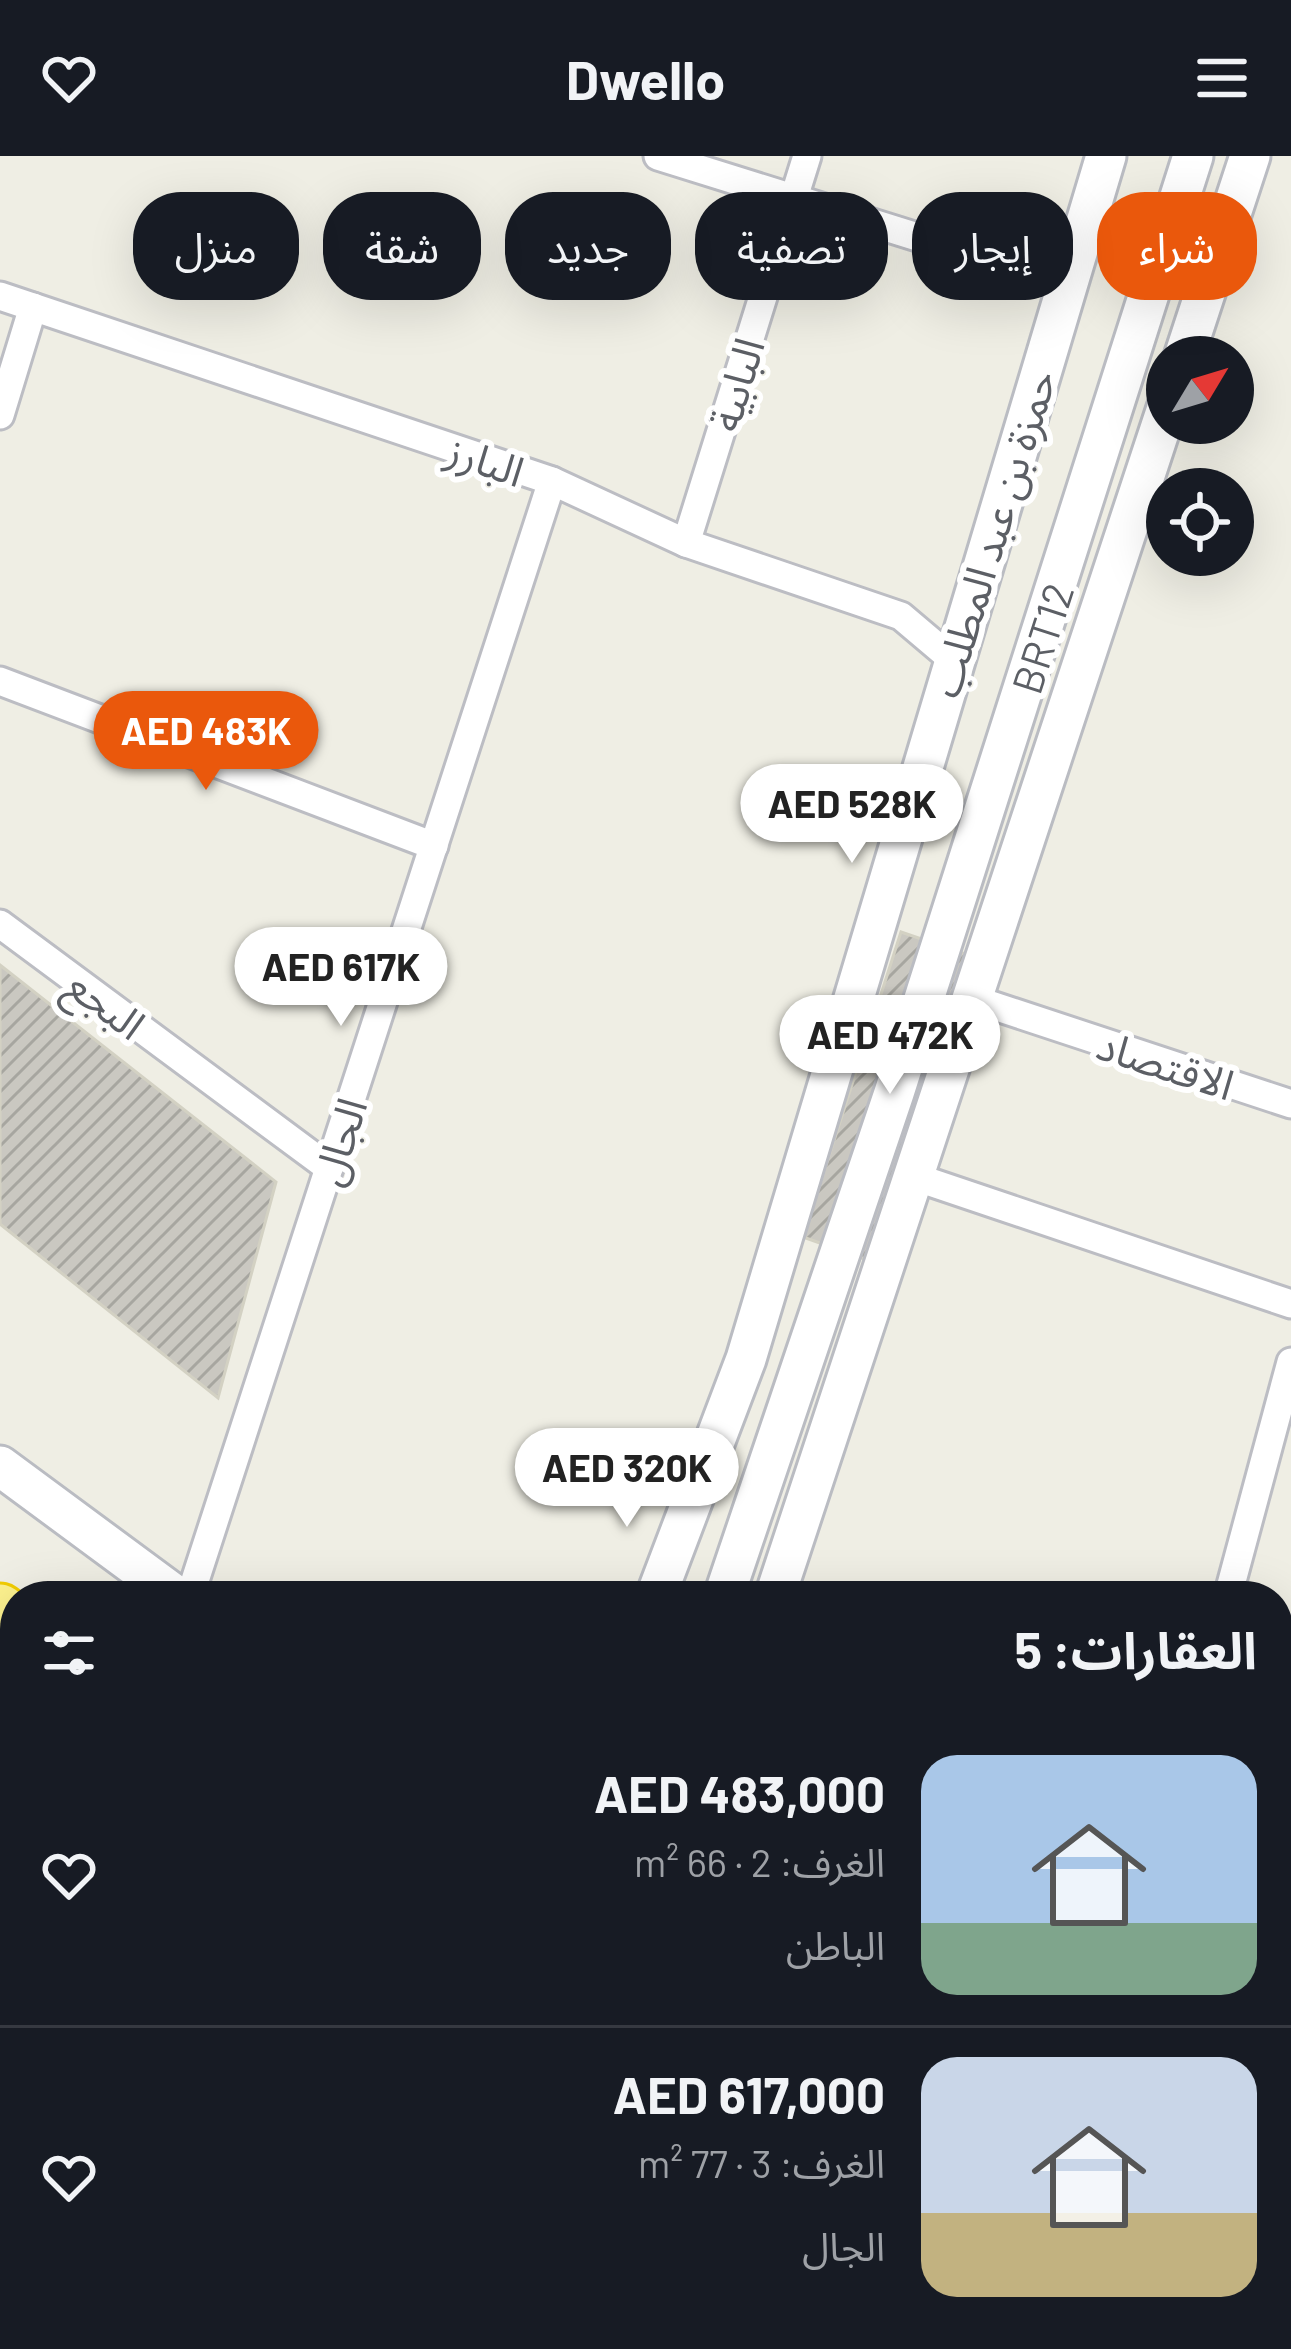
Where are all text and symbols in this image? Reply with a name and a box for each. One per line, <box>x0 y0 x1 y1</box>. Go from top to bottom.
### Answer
icon: heart <box>36 45 102 111</box>
icon: menu <box>1189 45 1255 111</box>
text: Dwello <box>566 46 725 111</box>
chip: منزل <box>133 192 299 300</box>
chip: شقة <box>323 192 481 300</box>
chip: جديد <box>505 192 671 300</box>
chip: تصفية <box>695 192 888 300</box>
chip: إيجار <box>912 192 1073 300</box>
chip: شراء <box>1097 192 1257 300</box>
street label: البابية <box>697 331 773 437</box>
north arrow <box>1146 336 1254 444</box>
map controls <box>1146 336 1254 576</box>
street label: حمزة بن عبد المطلب <box>917 363 1066 703</box>
street label: البارز <box>438 422 531 497</box>
button: locate <box>1146 468 1254 576</box>
street label: BRT12 <box>1000 576 1082 700</box>
pin: AED 483K <box>82 691 330 793</box>
text: AED 483K <box>120 706 292 753</box>
pin: AED 528K <box>728 764 976 866</box>
text: AED 528K <box>767 779 937 826</box>
pin: AED 617K <box>217 927 465 1029</box>
text: AED 617K <box>261 942 421 989</box>
street label: البجع <box>53 958 156 1056</box>
pin: AED 472K <box>766 995 1014 1097</box>
text: AED 472K <box>806 1010 974 1057</box>
street label: الاقتصاد <box>1091 1017 1241 1109</box>
street label: الجال <box>300 1091 377 1192</box>
pin: AED 320K <box>503 1428 751 1530</box>
text: AED 320K <box>542 1443 712 1490</box>
text: العقارات: 5 <box>1015 1618 1257 1679</box>
icon: filters <box>36 1620 102 1686</box>
text: AED 483,000 <box>594 1762 885 1823</box>
icon: home <box>1017 1803 1161 1947</box>
text: الغرف: 2 · 66 m² <box>634 1838 885 1885</box>
icon: heart <box>36 1842 102 1908</box>
text: الباطن <box>786 1921 885 1968</box>
text: AED 617,000 <box>613 2063 885 2124</box>
icon: home <box>1017 2105 1161 2249</box>
text: الغرف: 3 · 77 m² <box>638 2139 885 2186</box>
icon: heart <box>36 2144 102 2210</box>
text: الجال <box>802 2222 885 2269</box>

